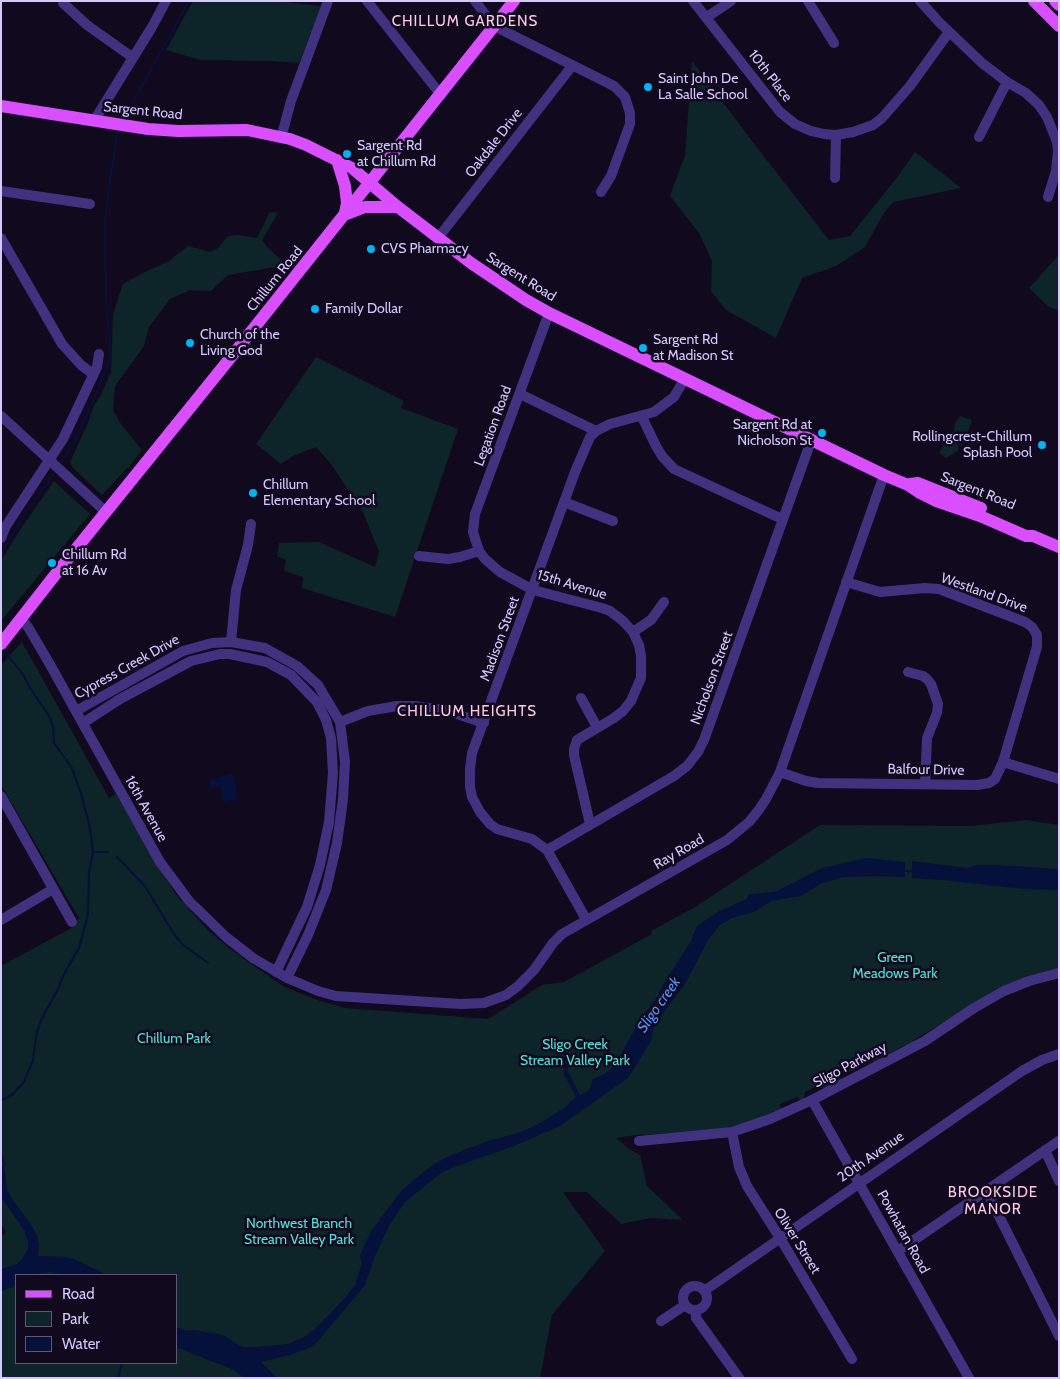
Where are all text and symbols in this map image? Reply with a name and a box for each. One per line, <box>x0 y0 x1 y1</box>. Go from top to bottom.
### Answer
district label: CHILLUM GARDENS <box>390 13 540 31</box>
street label: 10th Place <box>745 47 795 105</box>
place label: Saint John De La Salle School <box>658 71 747 104</box>
marker: Saint John De La Salle School <box>642 81 654 93</box>
street label: Sargent Road <box>103 99 183 123</box>
street label: Oakdale Drive <box>462 105 526 181</box>
place label: Sargent Rd at Chillum Rd <box>357 138 436 170</box>
marker: Sargent Rd at Chillum Rd <box>341 148 353 160</box>
place label: CVS Pharmacy <box>381 241 469 257</box>
street label: Chillum Road <box>244 243 306 315</box>
marker: CVS Pharmacy <box>365 243 377 255</box>
street label: Sargent Road <box>483 249 559 305</box>
place label: Family Dollar <box>325 301 402 317</box>
marker: Family Dollar <box>309 303 321 315</box>
place label: Church of the Living God <box>200 327 280 360</box>
place label: Sargent Rd at Madison St <box>653 332 733 364</box>
marker: Church of the Living God <box>184 337 196 349</box>
marker: Sargent Rd at Madison St <box>637 342 649 354</box>
street label: Legation Road <box>471 384 515 468</box>
place label: Sargent Rd at Nicholson St <box>733 417 812 450</box>
marker: Sargent Rd at Nicholson St <box>816 427 828 439</box>
place label: Rollingcrest-Chillum Splash Pool <box>912 429 1032 462</box>
marker: Rollingcrest-Chillum Splash Pool <box>1036 439 1048 451</box>
street label: Sargent Road <box>938 468 1018 514</box>
place label: Chillum Elementary School <box>263 477 375 510</box>
marker: Chillum Elementary School <box>247 487 259 499</box>
place label: Chillum Rd at 16 Av <box>62 547 126 580</box>
marker: Chillum Rd at 16 Av <box>46 557 58 569</box>
street label: 15th Avenue <box>535 566 609 604</box>
street label: Westland Drive <box>939 570 1029 616</box>
street label: Madison Street <box>477 594 523 684</box>
street label: Nicholson Street <box>687 629 737 727</box>
street label: Cypress Creek Drive <box>72 631 182 703</box>
district label: CHILLUM HEIGHTS <box>395 703 539 721</box>
street label: Balfour Drive <box>887 761 965 779</box>
street label: 16th Avenue <box>121 773 171 845</box>
street label: Ray Road <box>651 831 707 873</box>
park label: Green Meadows Park <box>853 950 937 982</box>
water label: Sligo creek <box>633 974 685 1036</box>
park label: Chillum Park <box>137 1031 211 1047</box>
park label: Sligo Creek Stream Valley Park <box>520 1037 630 1070</box>
street label: Sligo Parkway <box>810 1039 890 1091</box>
street label: 20th Avenue <box>835 1128 907 1186</box>
district label: BROOKSIDE MANOR <box>947 1184 1039 1219</box>
street label: Powhatan Road <box>873 1187 933 1277</box>
street label: Oliver Street <box>770 1205 824 1277</box>
park label: Northwest Branch Stream Valley Park <box>244 1216 354 1248</box>
legend <box>15 1274 178 1364</box>
text: Road <box>62 1285 95 1303</box>
text: Park <box>62 1310 89 1328</box>
text: Water <box>62 1335 100 1353</box>

